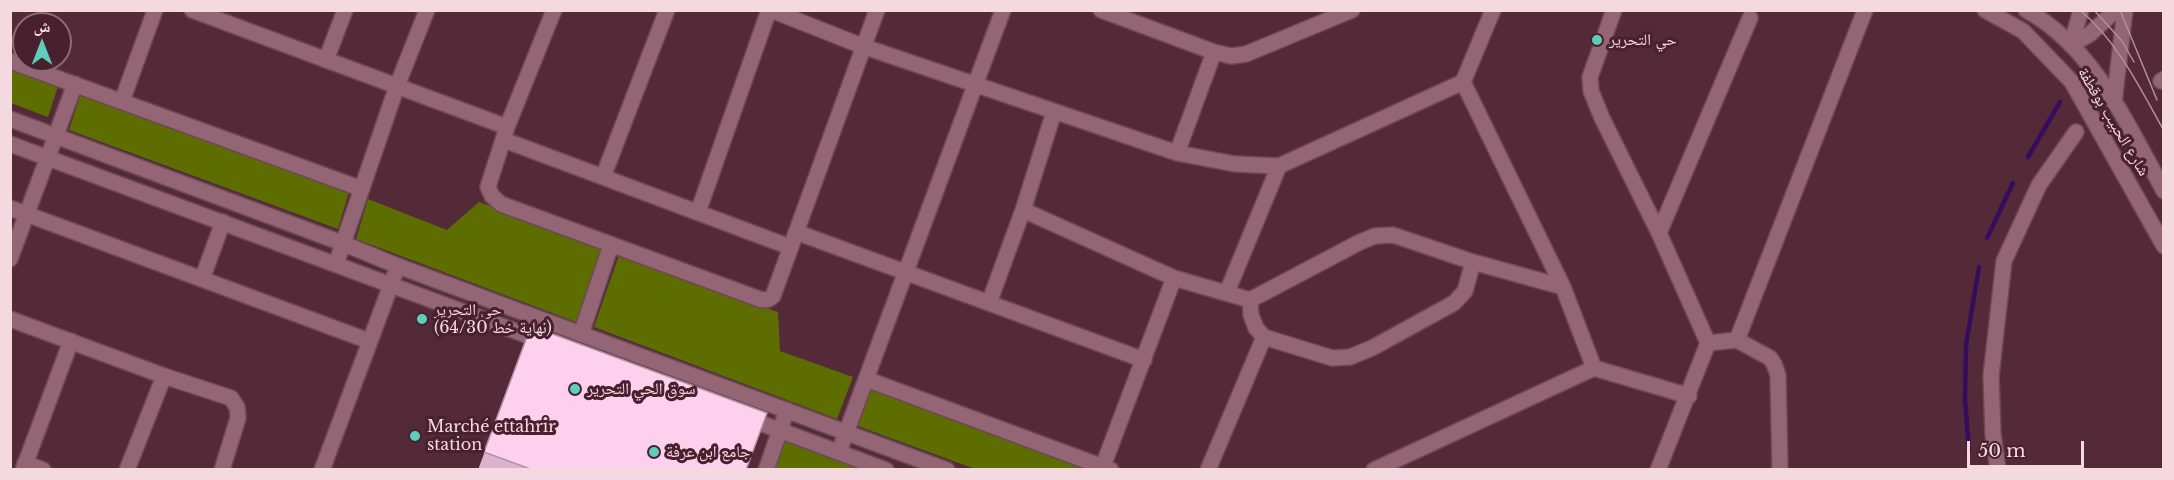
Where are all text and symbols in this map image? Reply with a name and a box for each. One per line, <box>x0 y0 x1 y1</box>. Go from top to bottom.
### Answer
north arrow <box>12 12 72 72</box>
text: ش <box>34 16 50 36</box>
place label: حي التحرير <box>1609 30 1677 50</box>
marker: حي التحرير <box>1590 33 1604 47</box>
street label: شارع الحبيب بوقطفة <box>2073 64 2153 180</box>
place label: حي التحرير (نهاية خط 64/30) <box>434 300 552 338</box>
marker: حي التحرير (نهاية خط 64/30) <box>415 312 429 326</box>
place label: سوق الحي التحرير <box>587 379 695 399</box>
marker: سوق الحي التحرير <box>568 382 582 396</box>
place label: Marché ettahrir station <box>427 417 556 455</box>
marker: Marché ettahrir station <box>408 429 422 443</box>
scale bar <box>1970 429 2087 467</box>
text: 50 m <box>1978 440 2026 462</box>
place label: جامع ابن عرفة <box>666 442 750 462</box>
marker: جامع ابن عرفة <box>647 445 661 459</box>

